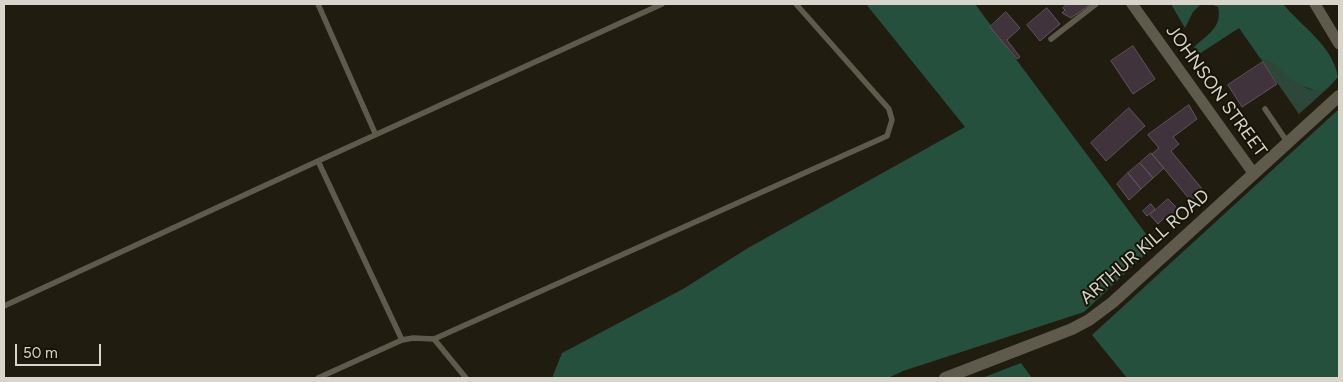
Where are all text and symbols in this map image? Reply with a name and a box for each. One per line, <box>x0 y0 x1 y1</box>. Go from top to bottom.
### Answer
street label: JOHNSON STREET <box>1161 21 1271 161</box>
street label: ARTHUR KILL ROAD <box>1076 185 1214 309</box>
scale bar <box>18 334 104 366</box>
text: 50 m <box>23 344 58 362</box>

